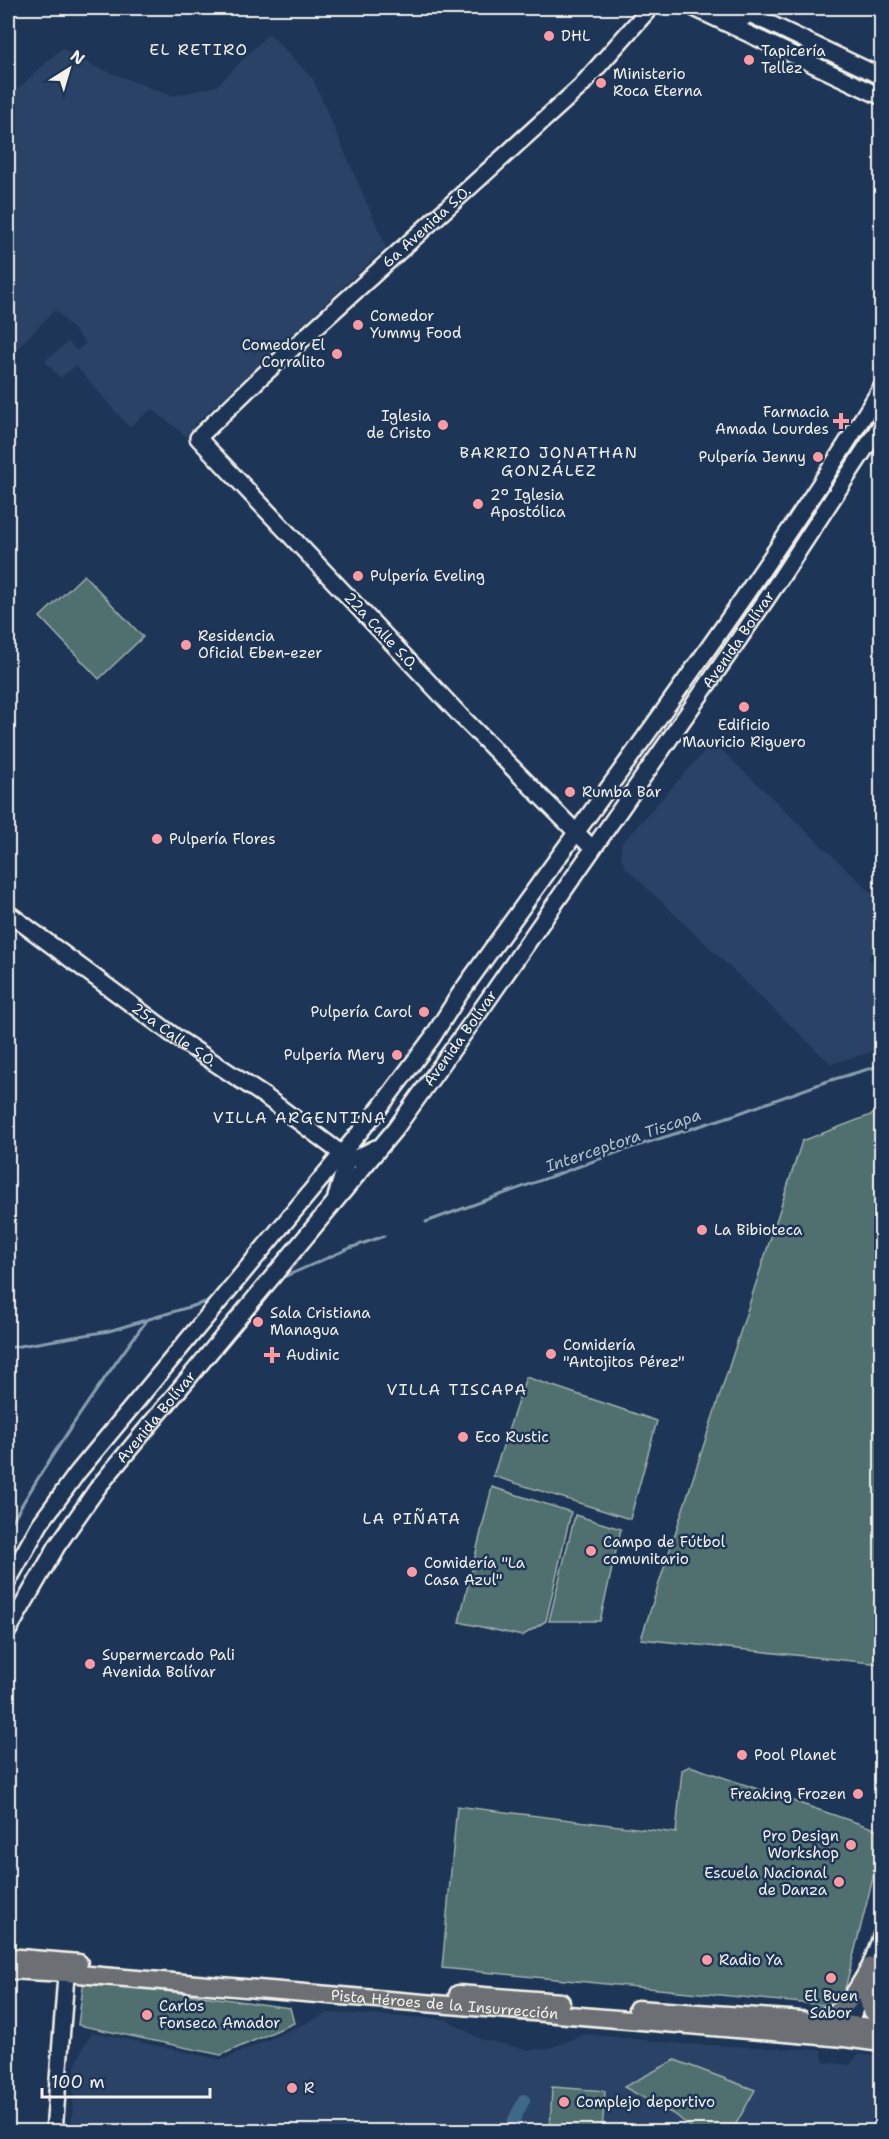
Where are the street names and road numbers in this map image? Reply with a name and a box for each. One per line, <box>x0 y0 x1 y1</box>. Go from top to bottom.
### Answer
street label: 6a Avenida S.O. <box>378 181 475 272</box>
street label: Avenida Bolívar <box>698 587 779 692</box>
street label: 22a Calle S.O. <box>340 588 422 674</box>
street label: Avenida Bolívar <box>419 986 502 1091</box>
street label: 25a Calle S.O. <box>128 998 221 1072</box>
street label: Avenida Bolívar <box>112 1367 200 1467</box>
street label: Pista Héroes de la Insurrección <box>330 1985 559 2024</box>

